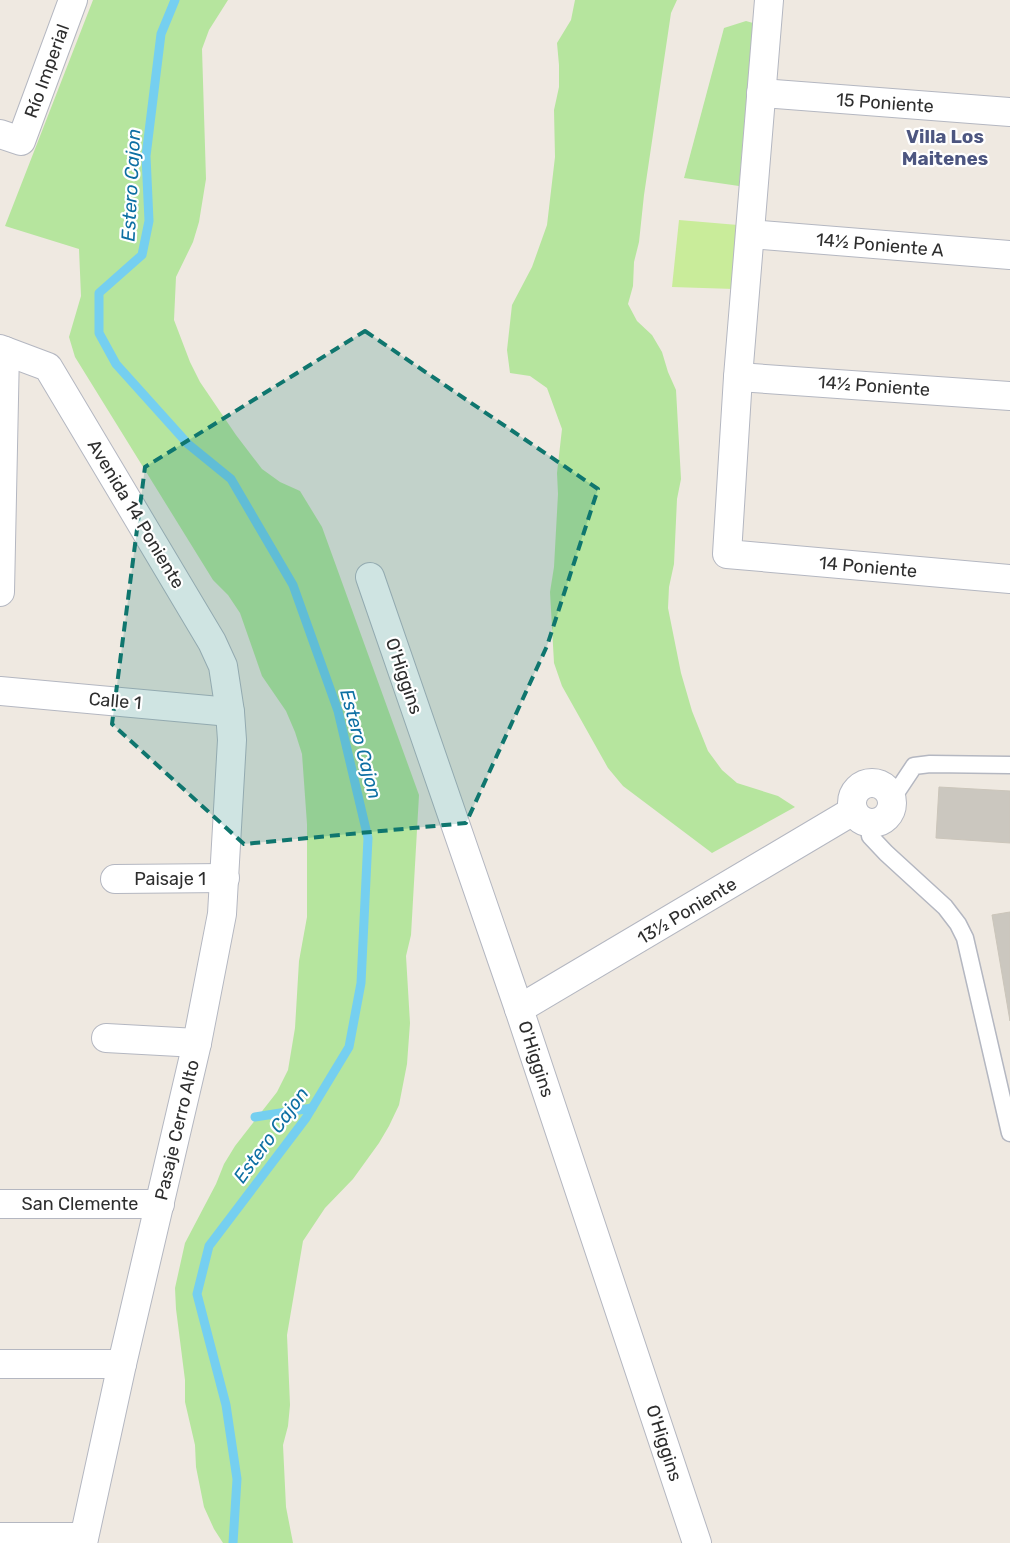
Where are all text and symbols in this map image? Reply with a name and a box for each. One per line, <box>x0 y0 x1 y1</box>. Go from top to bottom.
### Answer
street label: Río Imperial <box>20 21 74 121</box>
street label: 15 Poniente <box>835 89 935 117</box>
district label: Villa Los Maitenes <box>902 125 988 170</box>
water label: Estero Cajon <box>117 128 145 242</box>
street label: 14½ Poniente A <box>815 228 945 262</box>
street label: 14½ Poniente <box>817 371 931 401</box>
street label: Avenida 14 Poniente <box>83 436 189 592</box>
street label: 14 Poniente <box>818 552 918 582</box>
street label: O'Higgins <box>381 635 427 717</box>
water label: Estero Cajon <box>335 687 387 801</box>
street label: Calle 1 <box>88 688 142 714</box>
street label: Paisaje 1 <box>134 868 206 890</box>
street label: 13½ Poniente <box>633 873 741 949</box>
street label: O'Higgins <box>513 1018 559 1100</box>
street label: Pasaje Cerro Alto <box>150 1058 204 1202</box>
water label: Estero Cajon <box>229 1083 313 1187</box>
street label: San Clemente <box>22 1193 138 1215</box>
street label: O'Higgins <box>641 1402 687 1484</box>

